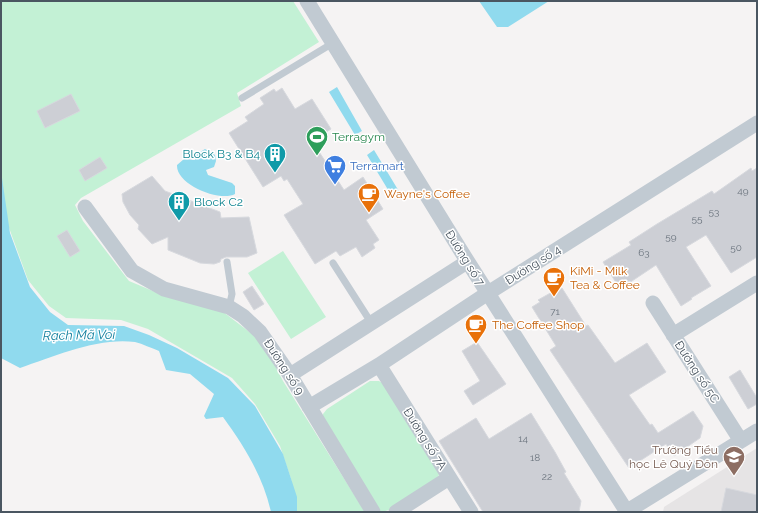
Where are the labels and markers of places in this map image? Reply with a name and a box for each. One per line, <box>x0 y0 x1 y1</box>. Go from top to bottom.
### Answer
sports icon: Terragym <box>304 124 330 157</box>
place label: Terragym <box>332 130 385 144</box>
building icon: Block B3 & B4 <box>262 141 288 174</box>
place label: Block B3 & B4 <box>183 147 260 161</box>
supermarket icon: Terramart <box>322 153 348 186</box>
place label: Terramart <box>350 159 404 173</box>
cafe icon: Wayne's Coffee <box>356 181 382 214</box>
place label: Wayne's Coffee <box>384 187 470 201</box>
building icon: Block C2 <box>166 189 192 222</box>
place label: Block C2 <box>194 195 243 209</box>
place label: KiMi - Milk Tea & Coffee <box>570 264 640 292</box>
cafe icon: KiMi - Milk Tea & Coffee <box>541 265 567 298</box>
cafe icon: The Coffee Shop <box>463 312 489 345</box>
place label: The Coffee Shop <box>492 318 584 332</box>
place label: Trường Tiểu học Lê Quý Đôn <box>629 443 718 471</box>
school or university icon: Trường Tiểu học Lê Quý Đôn <box>721 444 747 477</box>

